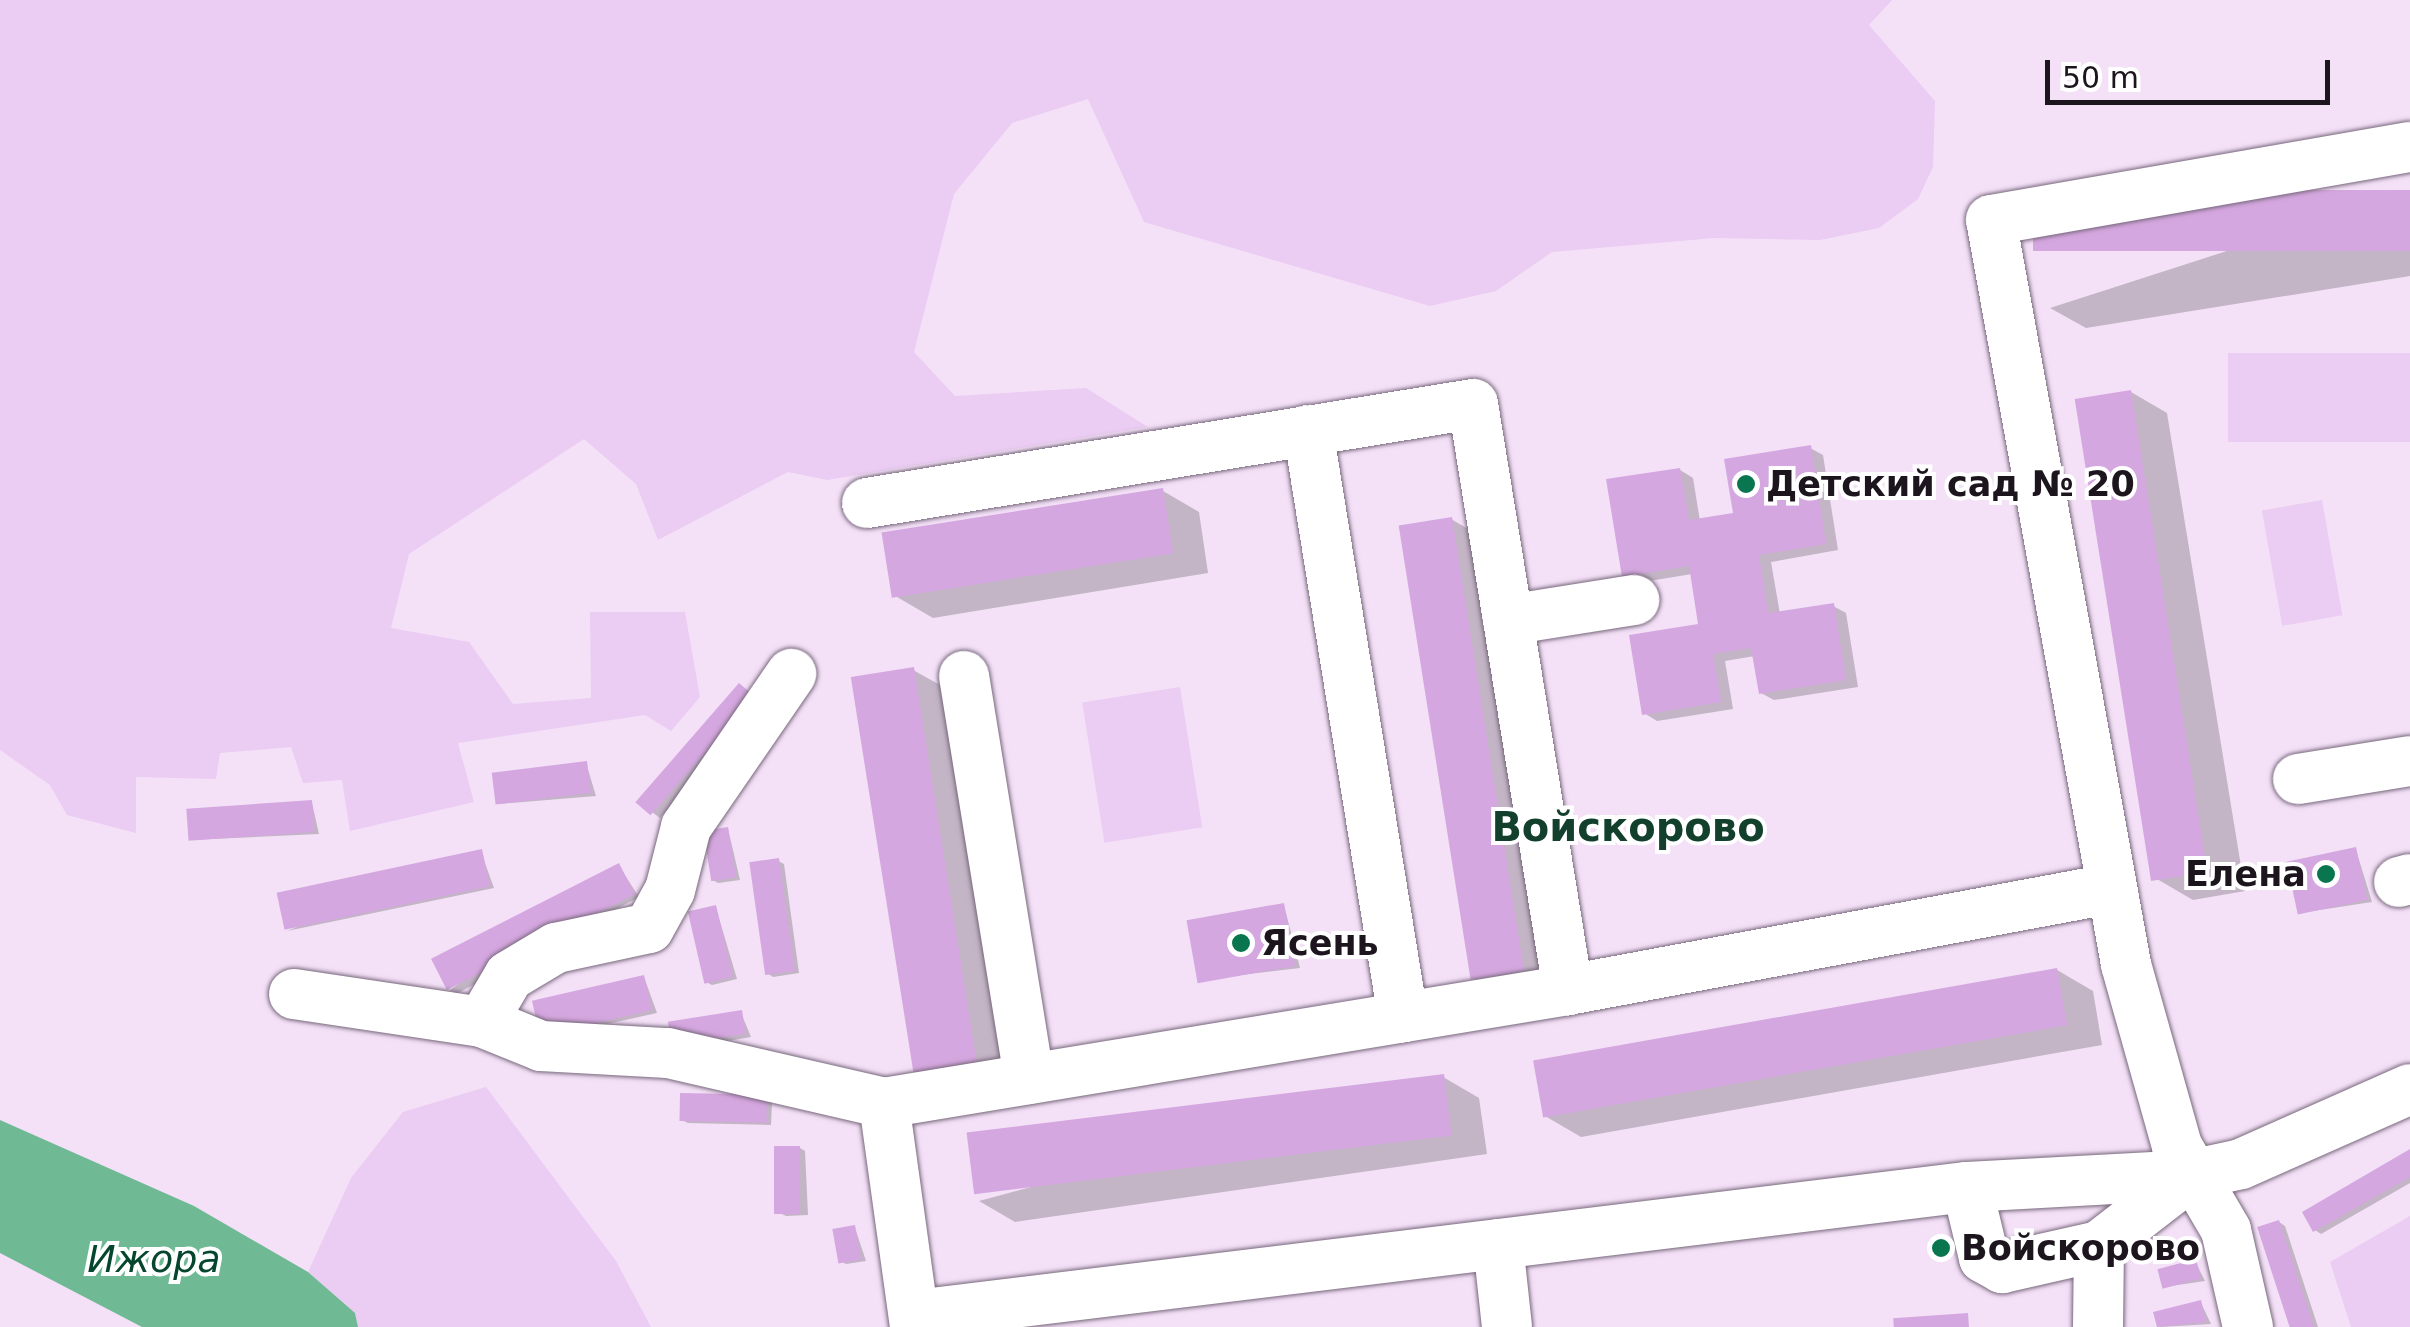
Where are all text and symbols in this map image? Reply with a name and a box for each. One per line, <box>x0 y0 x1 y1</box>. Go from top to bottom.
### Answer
scale bar <box>2050 40 2335 102</box>
text: 50 m <box>2062 60 2139 95</box>
place label: Детский сад № 20 <box>1766 463 2135 505</box>
marker: Детский сад № 20 <box>1735 473 1757 495</box>
district label: Войскорово <box>1491 803 1765 851</box>
place label: Елена <box>2185 853 2306 895</box>
marker: Елена <box>2315 863 2337 885</box>
place label: Ясень <box>1261 922 1379 964</box>
marker: Ясень <box>1230 932 1252 954</box>
place label: Войскорово <box>1961 1227 2200 1269</box>
water label: Ижора <box>87 1237 221 1283</box>
marker: Войскорово <box>1930 1237 1952 1259</box>

